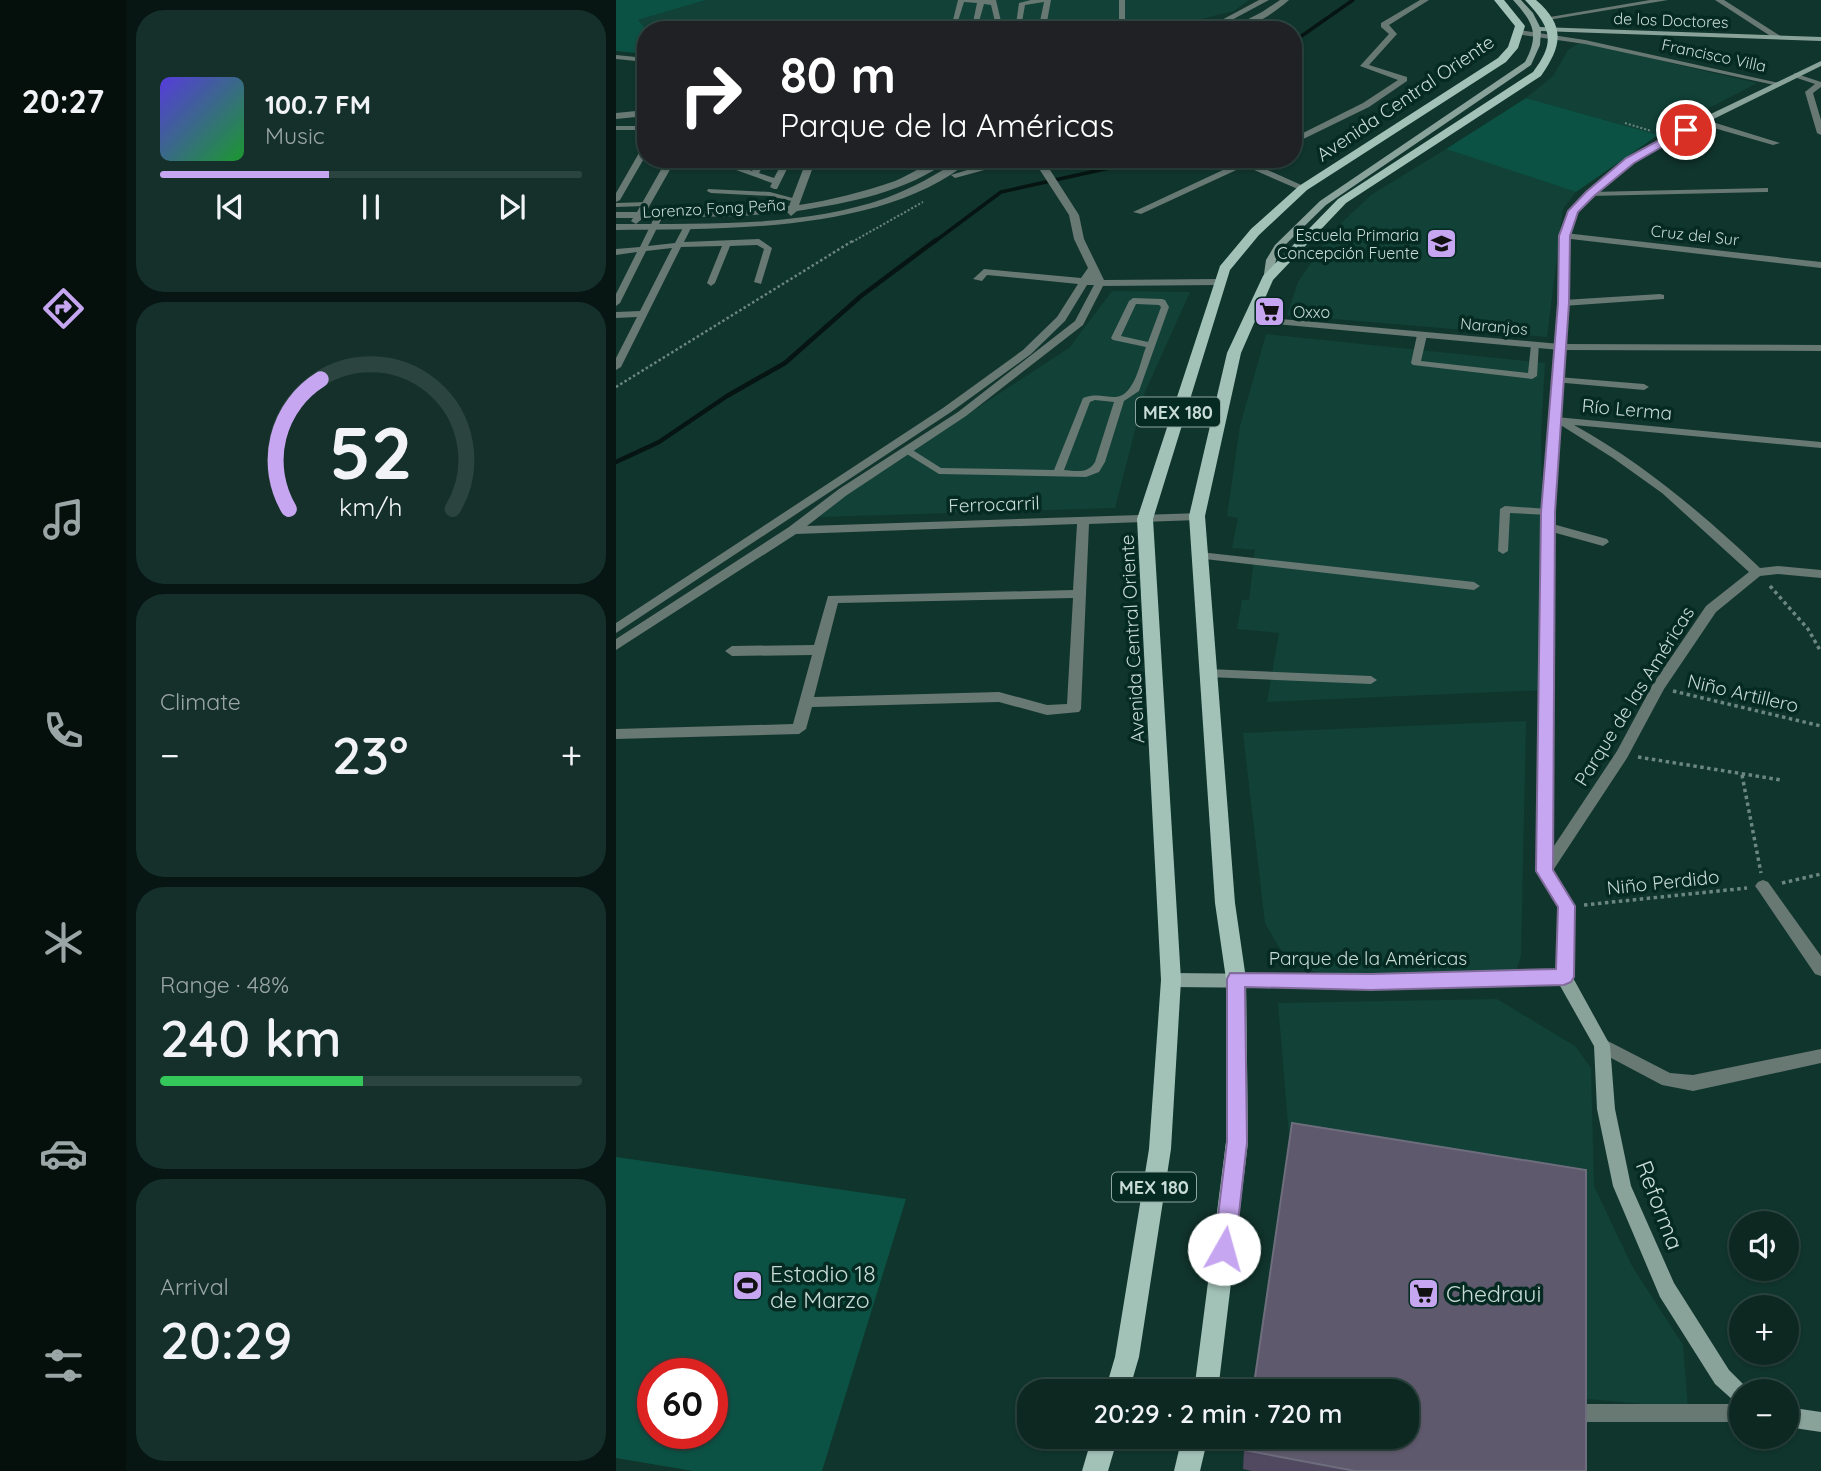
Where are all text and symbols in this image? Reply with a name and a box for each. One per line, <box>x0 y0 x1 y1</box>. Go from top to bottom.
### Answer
street label: de los Doctores <box>1613 8 1729 32</box>
street label: Avenida Central Oriente <box>1312 30 1498 166</box>
street label: Francisco Villa <box>1660 34 1768 76</box>
text: 80 m <box>780 44 896 105</box>
icon: right <box>665 49 756 140</box>
text: 20:27 <box>22 81 104 121</box>
text: 100.7 FM <box>265 88 371 121</box>
pin <box>1656 100 1716 160</box>
text: Parque de la Américas <box>780 105 1114 145</box>
icon: arrive <box>1667 111 1705 149</box>
text: Music <box>265 121 325 150</box>
icon: previous <box>211 188 249 226</box>
icon: pause <box>352 188 390 226</box>
icon: next <box>493 188 531 226</box>
street label: Lorenzo Fong Peña <box>642 194 786 222</box>
street label: Cruz del Sur <box>1650 220 1740 250</box>
place label: Escuela Primaria Concepción Fuente <box>1277 225 1419 263</box>
school or university icon: Escuela Primaria Concepción Fuente <box>1425 227 1459 261</box>
icon: directions <box>39 284 88 333</box>
supermarket icon: Oxxo <box>1253 295 1287 329</box>
place label: Oxxo <box>1293 302 1330 322</box>
street label: Naranjos <box>1459 313 1529 339</box>
street label: Río Lerma <box>1581 393 1673 425</box>
road number: MEX 180 <box>1136 398 1220 426</box>
text: 52 <box>329 407 413 498</box>
street label: Ferrocarril <box>948 490 1040 518</box>
text: km/h <box>339 491 403 522</box>
icon: music <box>39 495 88 544</box>
street label: Avenida Central Oriente <box>1115 534 1149 744</box>
street label: Parque de las Américas <box>1569 602 1699 790</box>
street label: Niño Artillero <box>1685 669 1801 717</box>
text: Climate <box>160 687 241 716</box>
icon: phone <box>39 706 88 755</box>
text: 23° <box>332 722 408 787</box>
text: − <box>160 731 180 779</box>
text: + <box>561 731 582 779</box>
street label: Niño Perdido <box>1606 864 1720 900</box>
icon: climate <box>39 918 88 967</box>
street label: Parque de la Américas <box>1269 946 1467 970</box>
text: Range · 48% <box>160 970 289 999</box>
text: 240 km <box>160 1005 341 1070</box>
icon: car <box>39 1129 88 1178</box>
street label: Reforma <box>1630 1156 1690 1254</box>
road number: MEX 180 <box>1112 1172 1196 1202</box>
map controls <box>1729 1211 1799 1449</box>
button: sound <box>1729 1211 1799 1281</box>
position arrow <box>1187 1212 1261 1286</box>
place label: Estadio 18 de Marzo <box>770 1259 876 1314</box>
sports icon: Estadio 18 de Marzo <box>730 1269 764 1303</box>
text: Arrival <box>160 1272 229 1301</box>
supermarket icon: Chedraui <box>1406 1276 1440 1310</box>
place label: Chedraui <box>1446 1279 1541 1308</box>
button: + <box>1729 1295 1799 1365</box>
text: 20:29 <box>160 1307 292 1372</box>
icon: filters <box>39 1341 88 1390</box>
speed limit sign: 60 <box>637 1358 728 1449</box>
button: − <box>1729 1379 1799 1449</box>
text: 20:29 · 2 min · 720 m <box>1094 1397 1342 1430</box>

